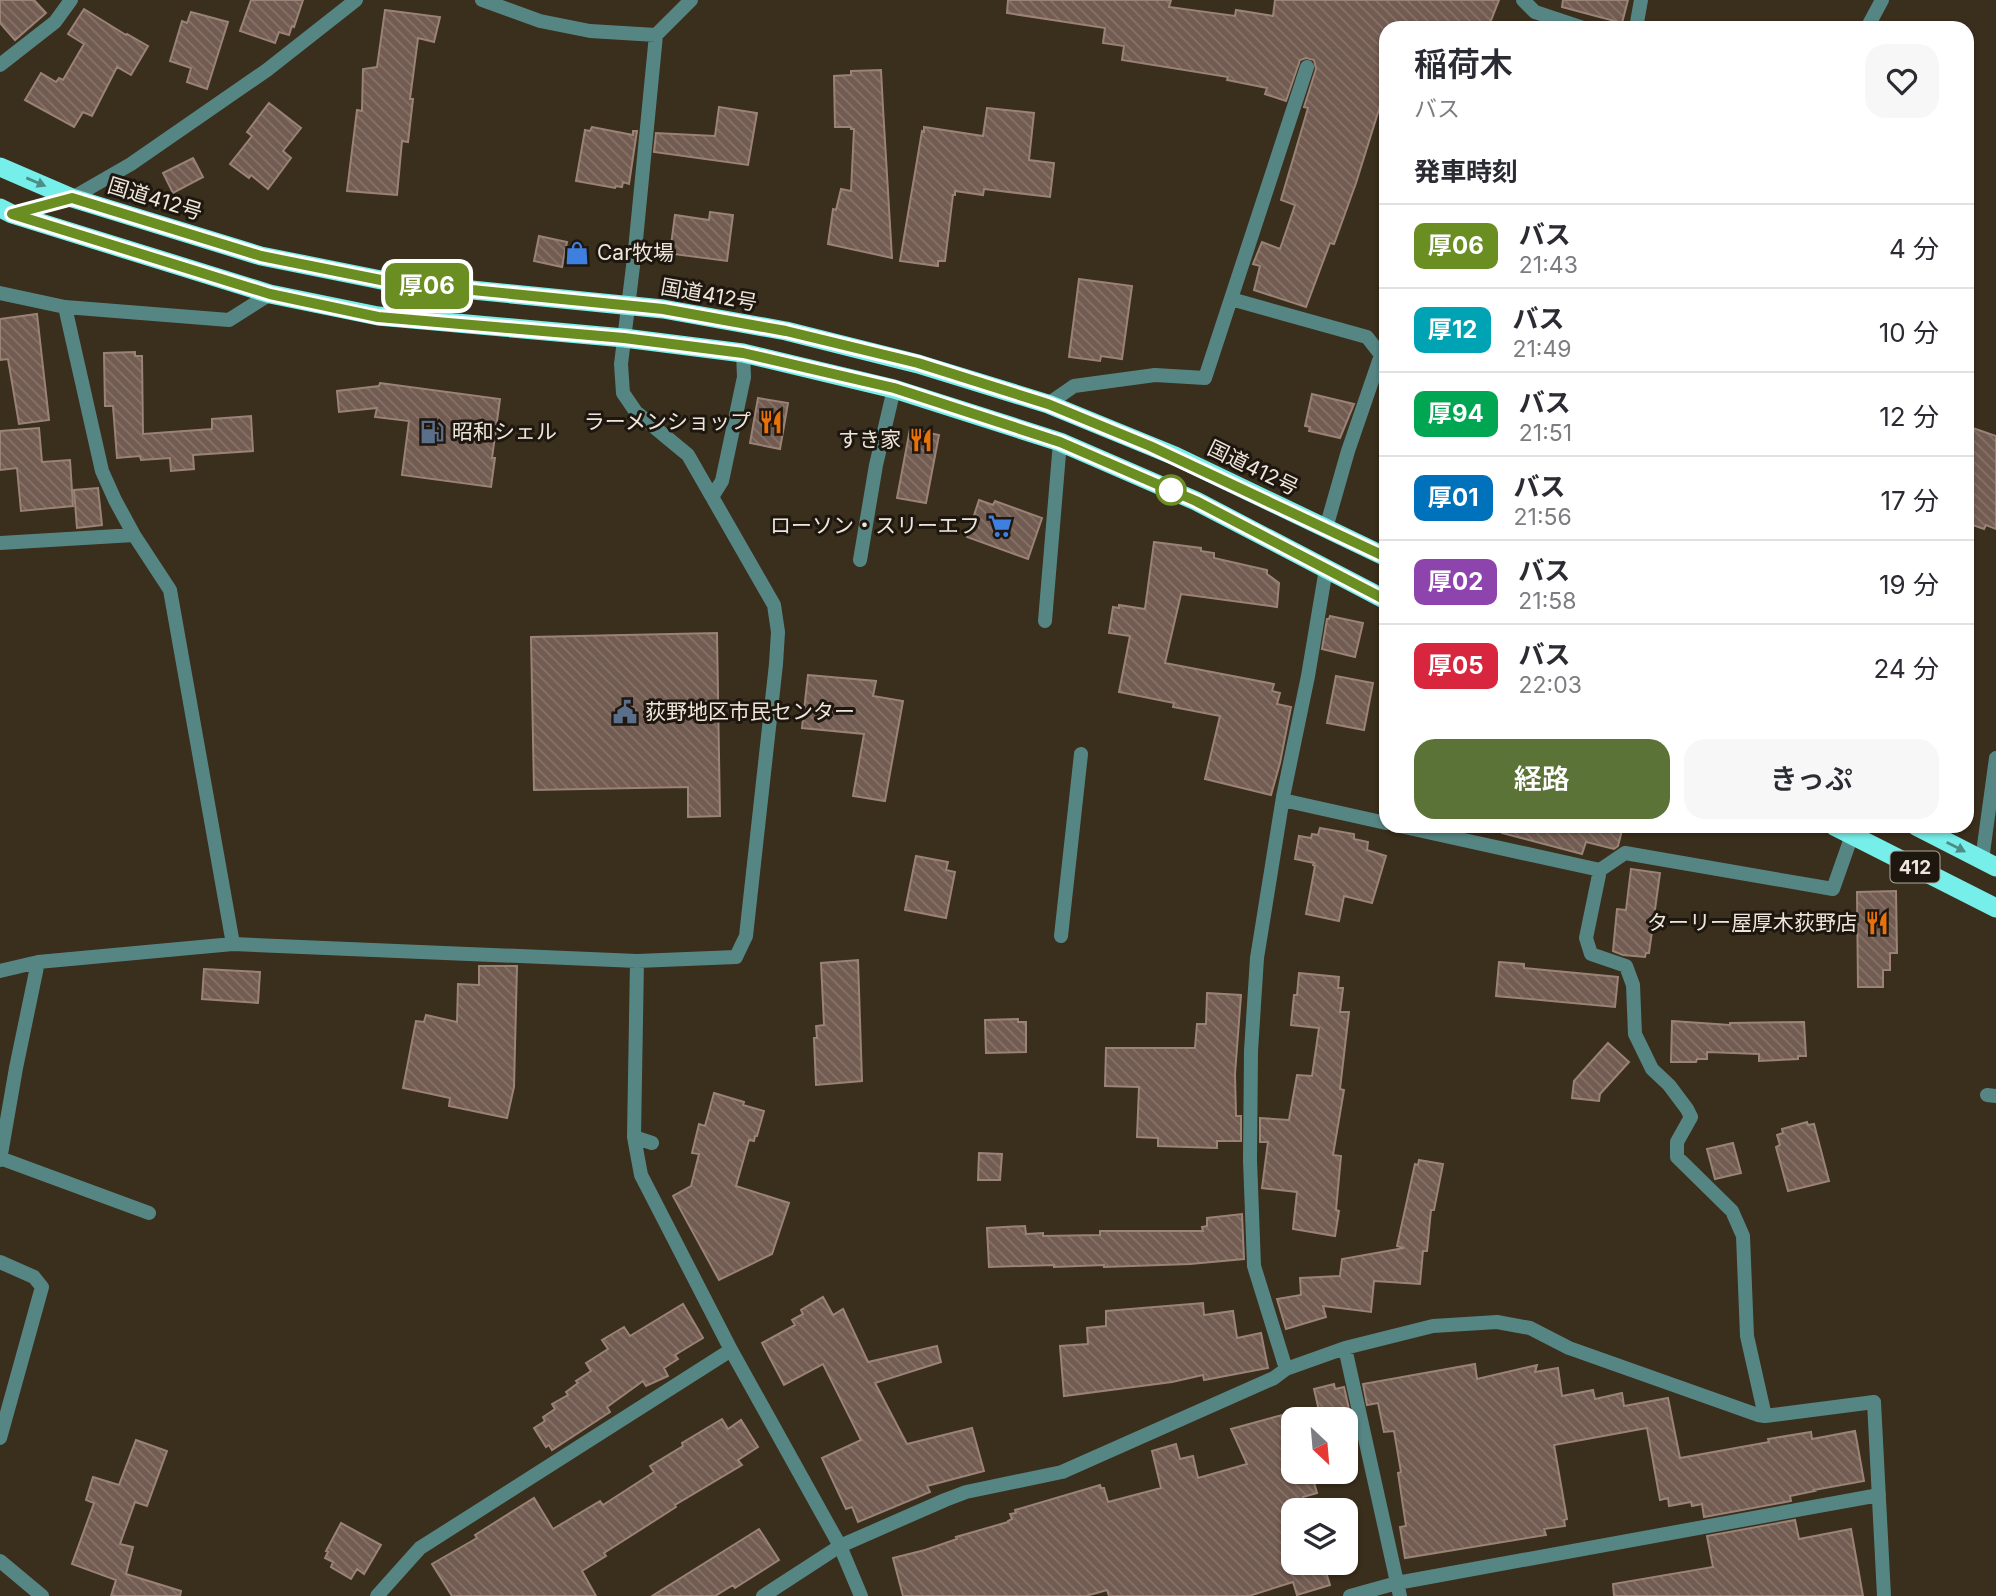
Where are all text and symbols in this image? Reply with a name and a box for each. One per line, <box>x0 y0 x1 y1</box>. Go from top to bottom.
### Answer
text: 稲荷木 <box>1414 44 1513 84</box>
button: heart <box>1865 44 1939 118</box>
text: バス <box>1414 95 1460 123</box>
text: 発車時刻 <box>1414 156 1518 187</box>
street label: 国道412号 <box>105 172 205 225</box>
one-way arrow <box>26 177 47 188</box>
text: バス <box>1519 219 1571 250</box>
text: 厚06 <box>1428 231 1484 260</box>
text: 4 分 <box>1889 233 1939 264</box>
shop icon: Car牧場 <box>563 239 591 267</box>
place label: Car牧場 <box>597 240 674 265</box>
text: 21:43 <box>1519 251 1578 279</box>
line badge: 厚06 <box>387 263 467 309</box>
text: 厚06 <box>399 271 455 300</box>
street label: 国道412号 <box>659 274 759 315</box>
text: バス <box>1512 303 1564 334</box>
text: 厚12 <box>1428 315 1477 344</box>
text: 10 分 <box>1879 317 1939 348</box>
text: 21:49 <box>1512 335 1572 363</box>
text: バス <box>1519 387 1571 418</box>
text: 厚94 <box>1428 399 1484 428</box>
text: 12 分 <box>1879 401 1939 432</box>
restaurant icon: ラーメンショップ <box>757 408 785 436</box>
place label: ラーメンショップ <box>584 409 751 434</box>
fuel station icon: 昭和シェル <box>418 418 446 446</box>
place label: 昭和シェル <box>452 419 557 444</box>
text: 21:51 <box>1519 419 1572 447</box>
restaurant icon: すき家 <box>907 426 935 454</box>
place label: すき家 <box>838 427 901 452</box>
street label: 国道412号 <box>1204 435 1303 500</box>
text: バス <box>1514 471 1566 502</box>
unlabelled marker <box>1156 475 1186 505</box>
text: 厚01 <box>1428 483 1479 512</box>
text: 17 分 <box>1880 485 1939 516</box>
text: 21:56 <box>1514 503 1572 531</box>
supermarket icon: ローソン・スリーエフ <box>986 512 1014 540</box>
place label: ローソン・スリーエフ <box>770 513 980 538</box>
text: バス <box>1518 555 1570 586</box>
text: 厚02 <box>1428 567 1483 596</box>
text: 19 分 <box>1879 569 1939 600</box>
text: 21:58 <box>1518 587 1577 615</box>
text: バス <box>1519 639 1571 670</box>
text: 厚05 <box>1428 651 1484 680</box>
text: 24 分 <box>1873 653 1939 684</box>
text: 22:03 <box>1519 671 1582 699</box>
public building icon: 荻野地区市民センター <box>611 698 639 726</box>
place label: 荻野地区市民センター <box>645 699 855 724</box>
button: 経路 <box>1414 739 1670 819</box>
button: きっぷ <box>1684 739 1939 819</box>
one-way arrow <box>1946 841 1966 852</box>
road number: 412 <box>1890 852 1940 882</box>
restaurant icon: ターリー屋厚木荻野店 <box>1863 909 1891 937</box>
place label: ターリー屋厚木荻野店 <box>1647 910 1857 935</box>
north arrow <box>1281 1407 1358 1484</box>
map controls <box>1281 1407 1358 1575</box>
button: layers <box>1281 1498 1358 1575</box>

